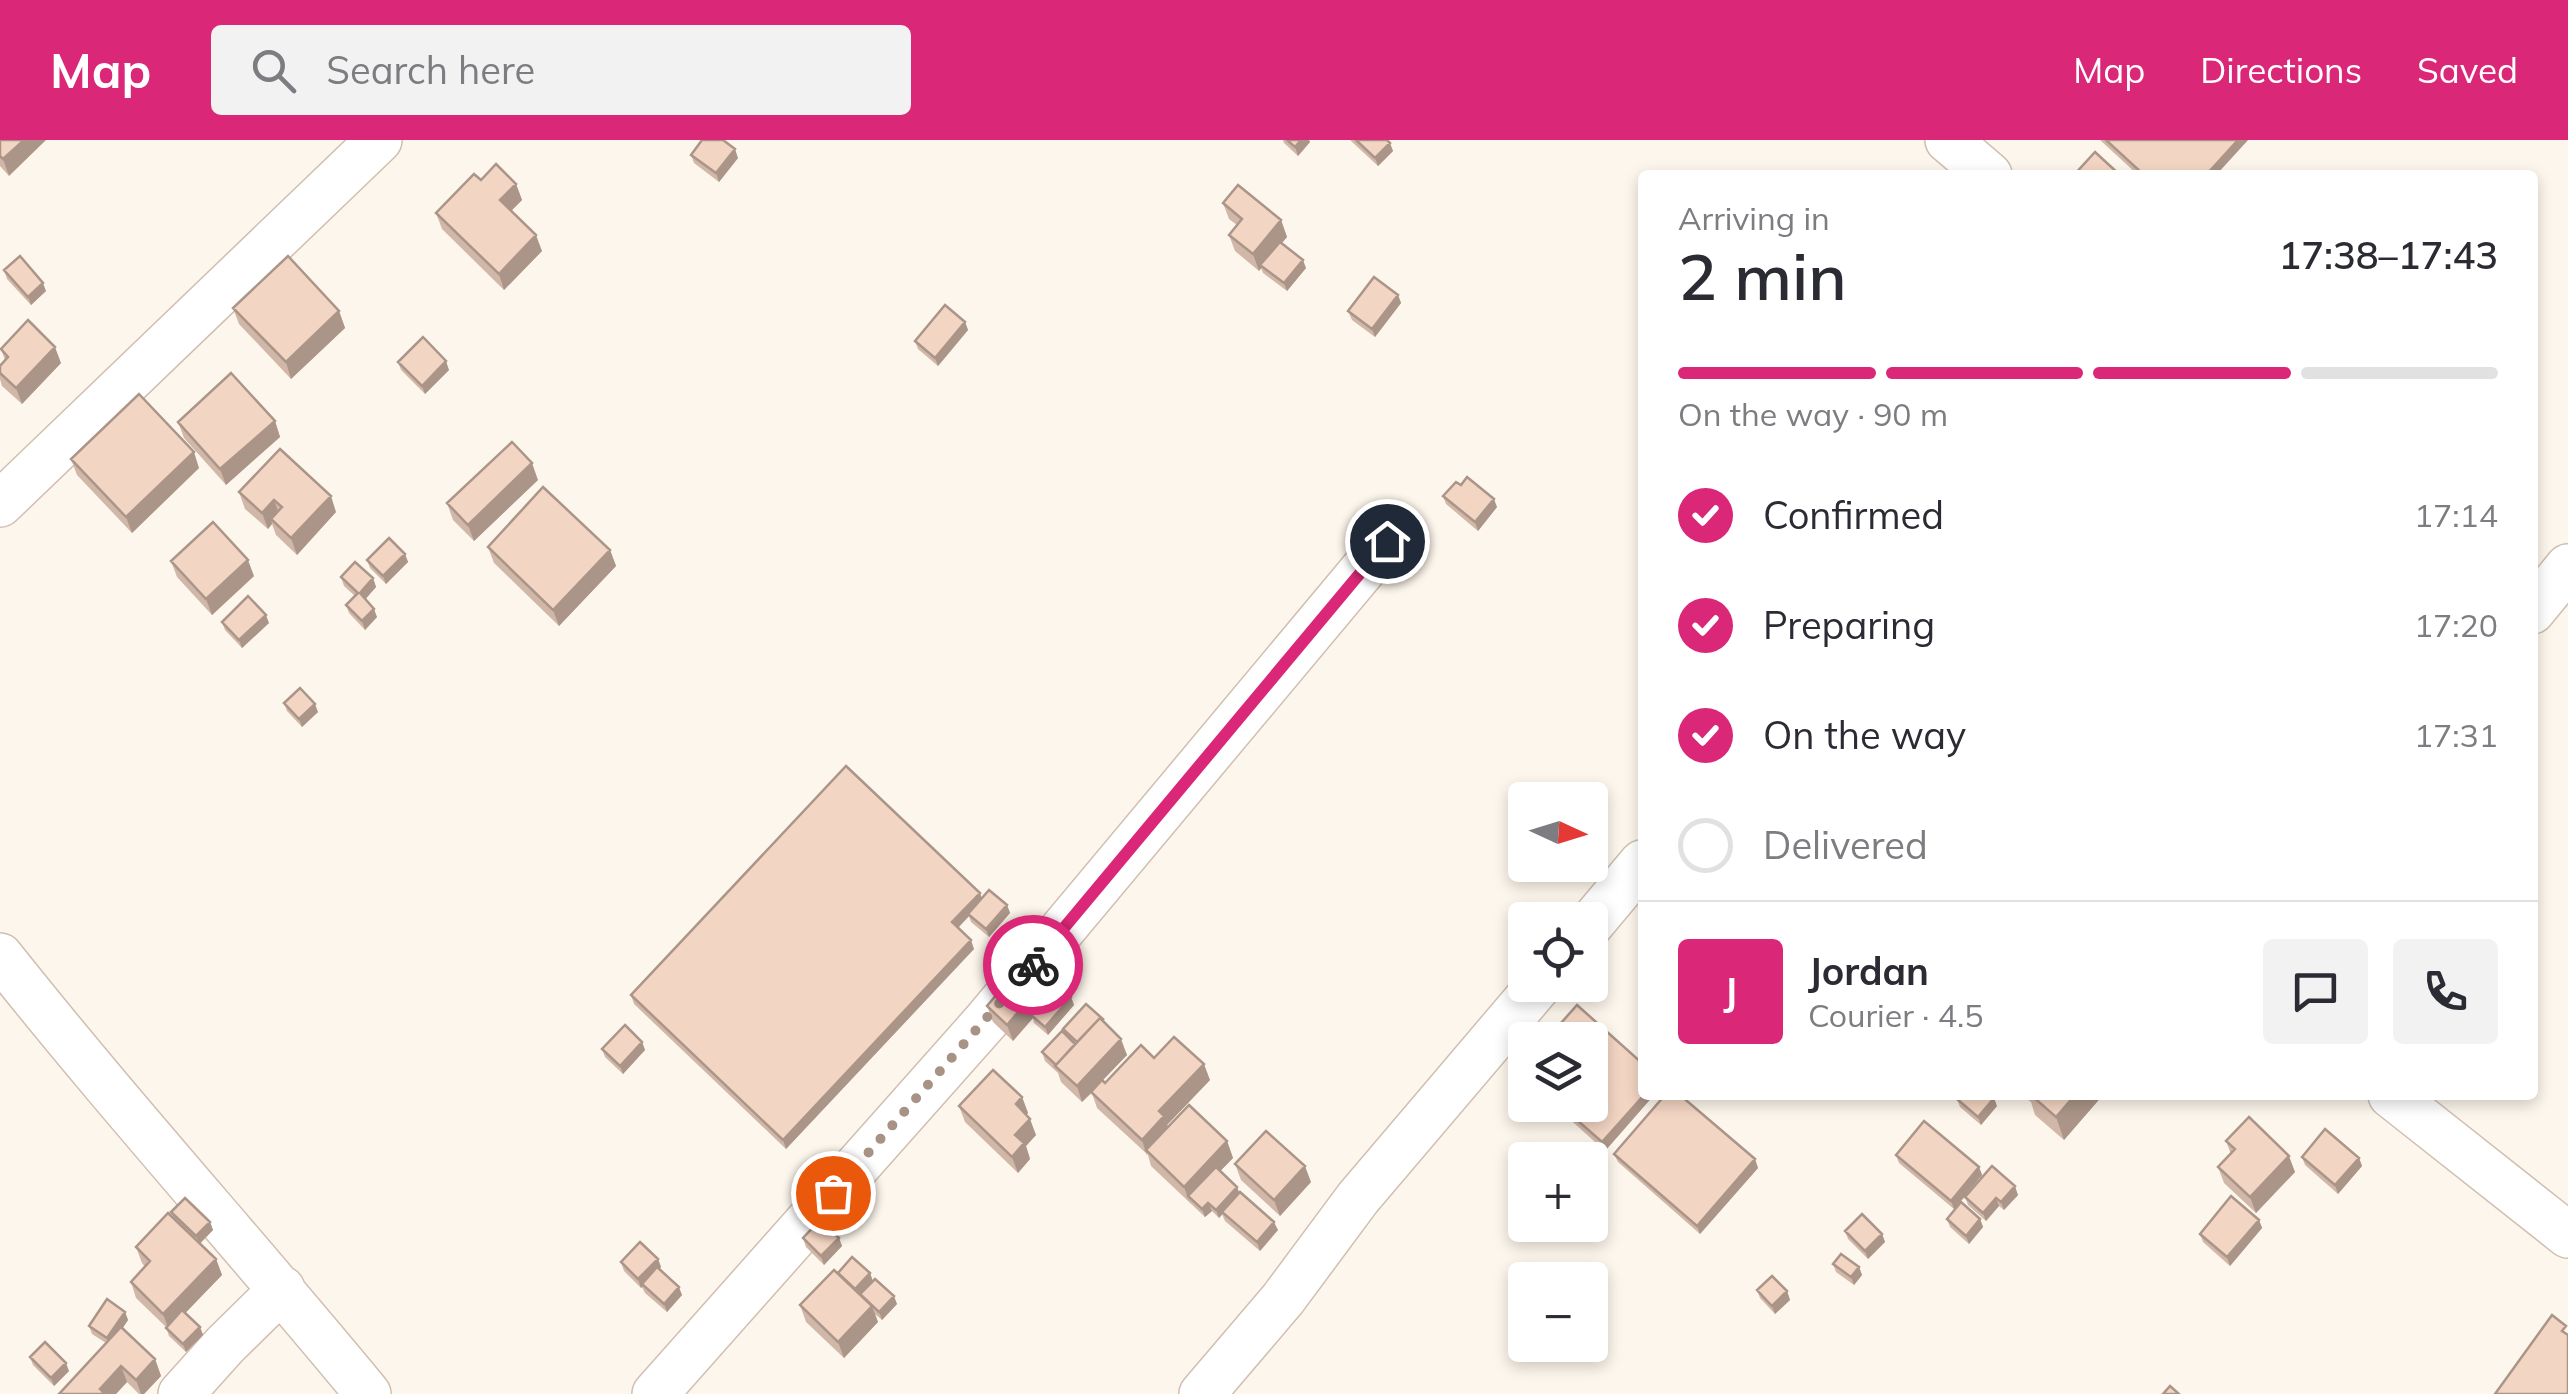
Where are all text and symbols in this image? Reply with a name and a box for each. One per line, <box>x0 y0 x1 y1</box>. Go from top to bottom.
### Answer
search box <box>211 25 911 115</box>
text: Map <box>50 40 151 100</box>
icon: search <box>246 43 301 98</box>
text: Search here <box>326 46 535 94</box>
text: Map <box>2073 48 2145 92</box>
text: Directions <box>2200 48 2362 92</box>
text: Saved <box>2417 48 2518 92</box>
text: Arriving in <box>1678 198 1830 238</box>
text: 17:38–17:43 <box>2278 231 2498 279</box>
text: 2 min <box>1678 235 1847 316</box>
text: On the way · 90 m <box>1678 394 1948 434</box>
icon: check <box>1678 488 1733 543</box>
text: Confirmed <box>1763 491 1944 539</box>
text: 17:14 <box>2414 495 2498 535</box>
pin <box>1345 499 1430 584</box>
icon: home <box>1360 514 1415 569</box>
icon: check <box>1678 598 1733 653</box>
text: Preparing <box>1763 601 1935 649</box>
text: 17:20 <box>2414 605 2498 645</box>
icon: check <box>1678 708 1733 763</box>
text: On the way <box>1763 711 1966 759</box>
text: 17:31 <box>2414 715 2498 755</box>
north arrow <box>1508 782 1608 882</box>
map controls <box>1508 782 1608 1362</box>
text: Delivered <box>1763 821 1928 869</box>
button: locate <box>1508 902 1608 1002</box>
courier <box>983 915 1083 1015</box>
icon: bike <box>1006 938 1061 993</box>
button: chat <box>2263 939 2368 1044</box>
button: phone <box>2393 939 2498 1044</box>
text: Jordan <box>1808 947 1929 995</box>
text: J <box>1724 967 1737 1015</box>
text: Courier · 4.5 <box>1808 995 1984 1035</box>
button: layers <box>1508 1022 1608 1122</box>
button: + <box>1508 1142 1608 1242</box>
pin <box>791 1151 876 1236</box>
icon: bag <box>806 1166 861 1221</box>
button: − <box>1508 1262 1608 1362</box>

